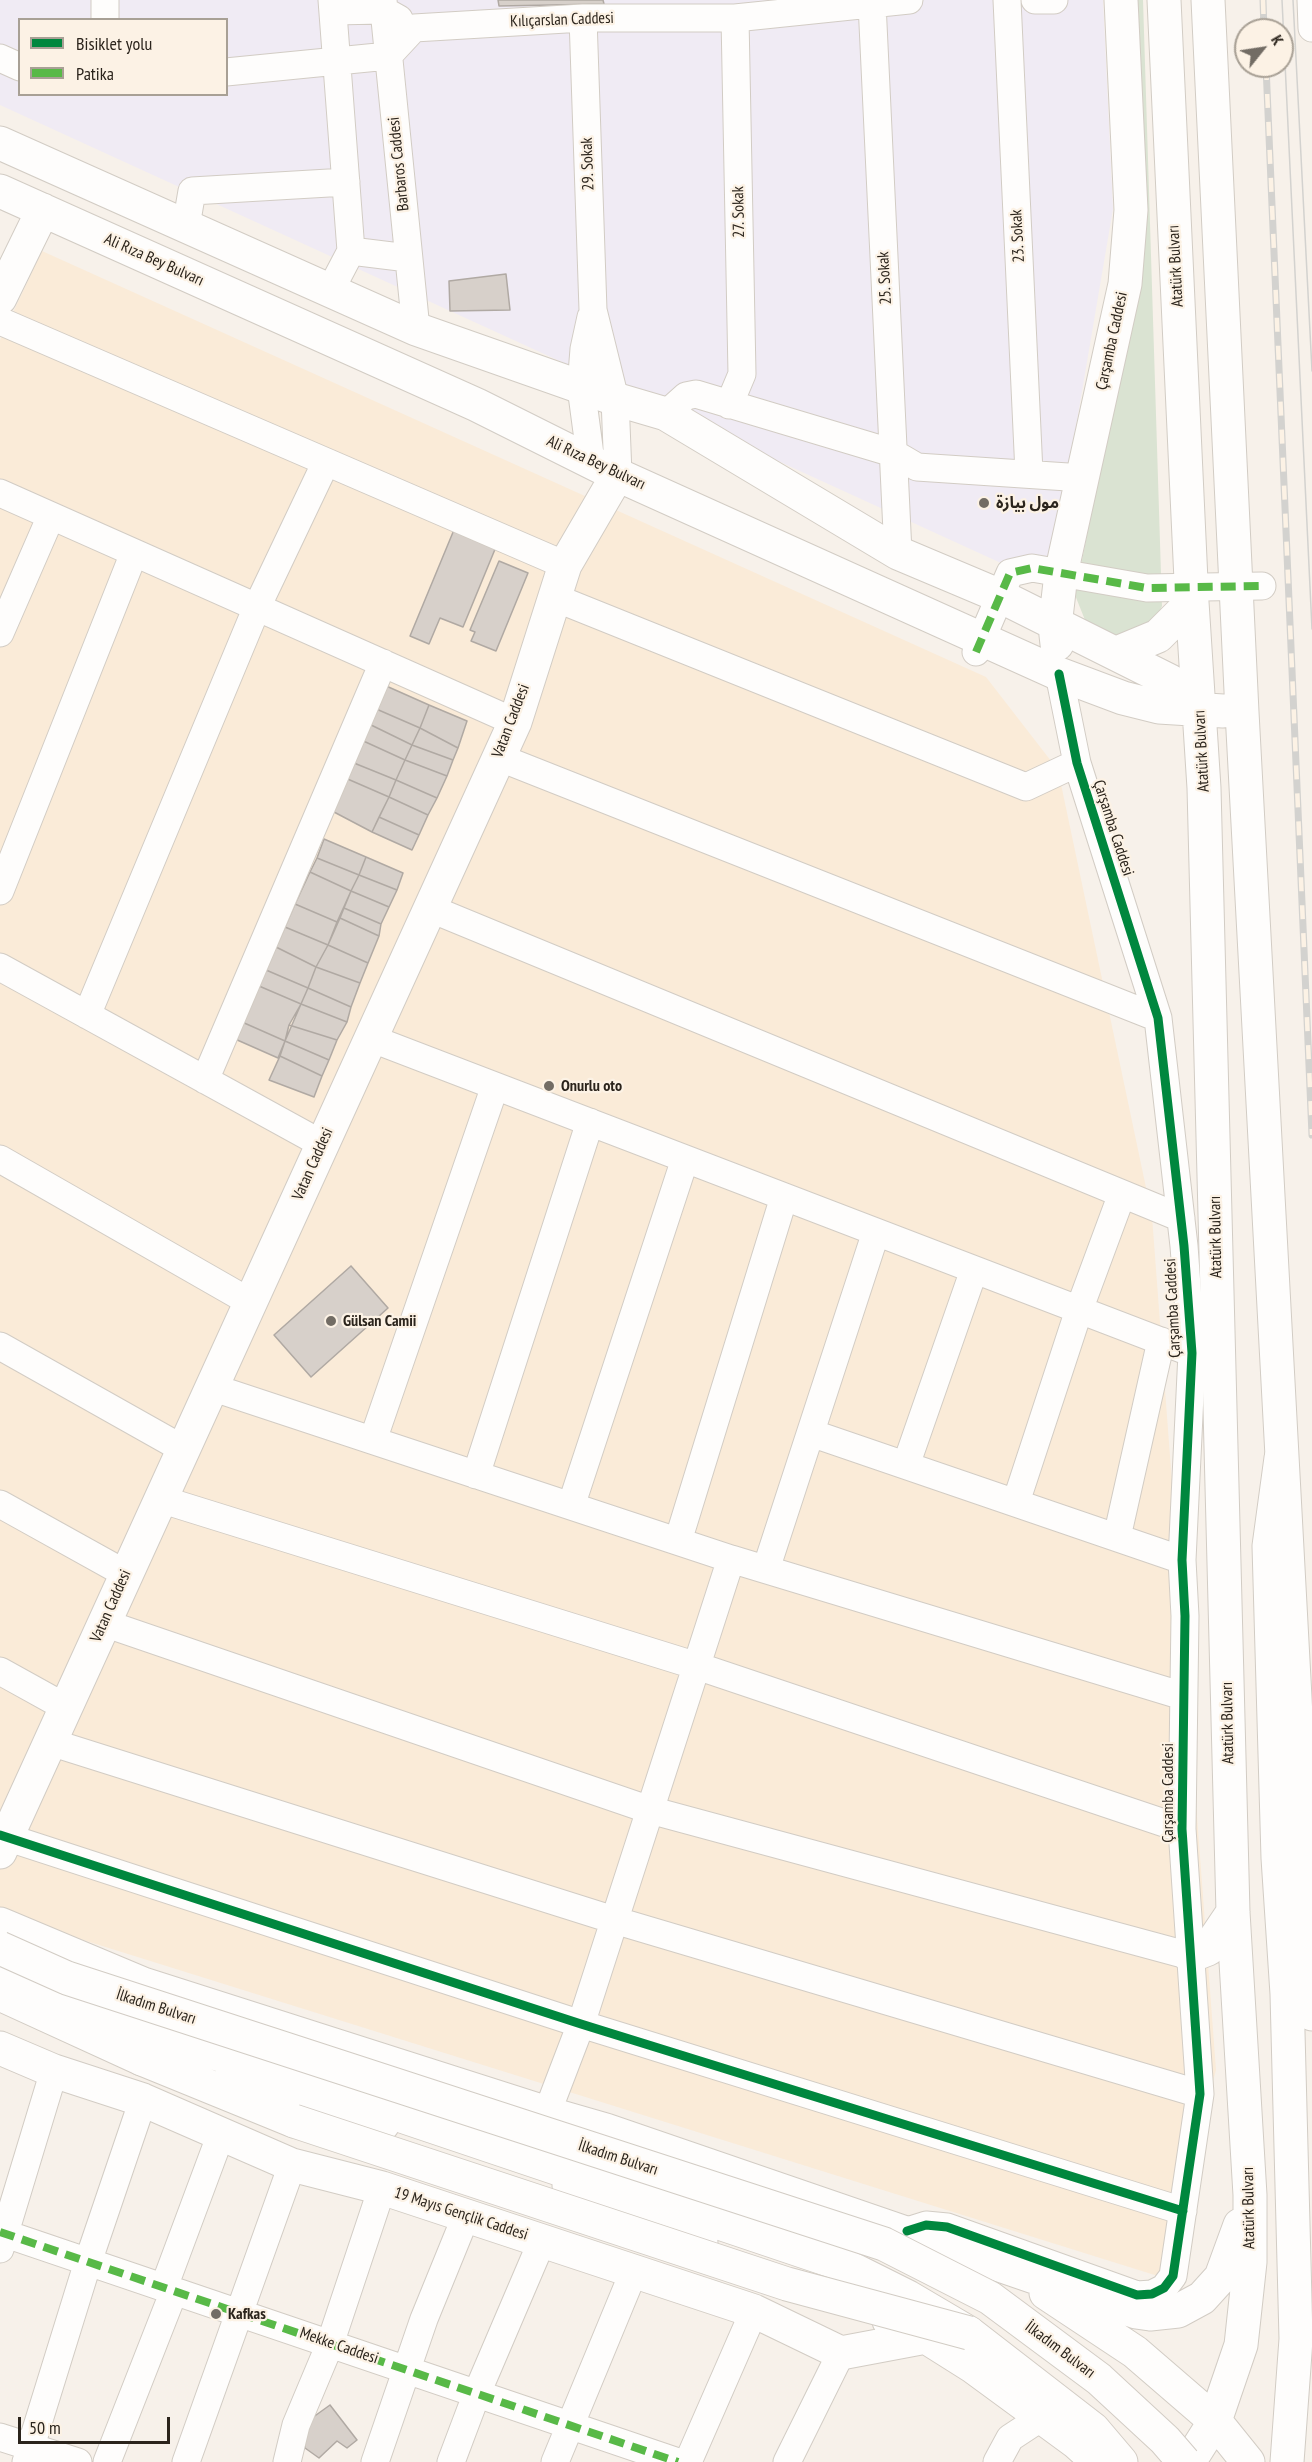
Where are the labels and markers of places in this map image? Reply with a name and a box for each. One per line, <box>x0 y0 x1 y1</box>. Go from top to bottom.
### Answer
place label: مول بيازة <box>996 493 1059 513</box>
marker: مول بيازة <box>977 496 991 510</box>
place label: Onurlu oto <box>561 1076 622 1096</box>
marker: Onurlu oto <box>542 1079 556 1093</box>
place label: Gülsan Camii <box>343 1311 416 1331</box>
marker: Gülsan Camii <box>324 1314 338 1328</box>
place label: Kafkas <box>228 2304 266 2324</box>
marker: Kafkas <box>209 2307 223 2321</box>

